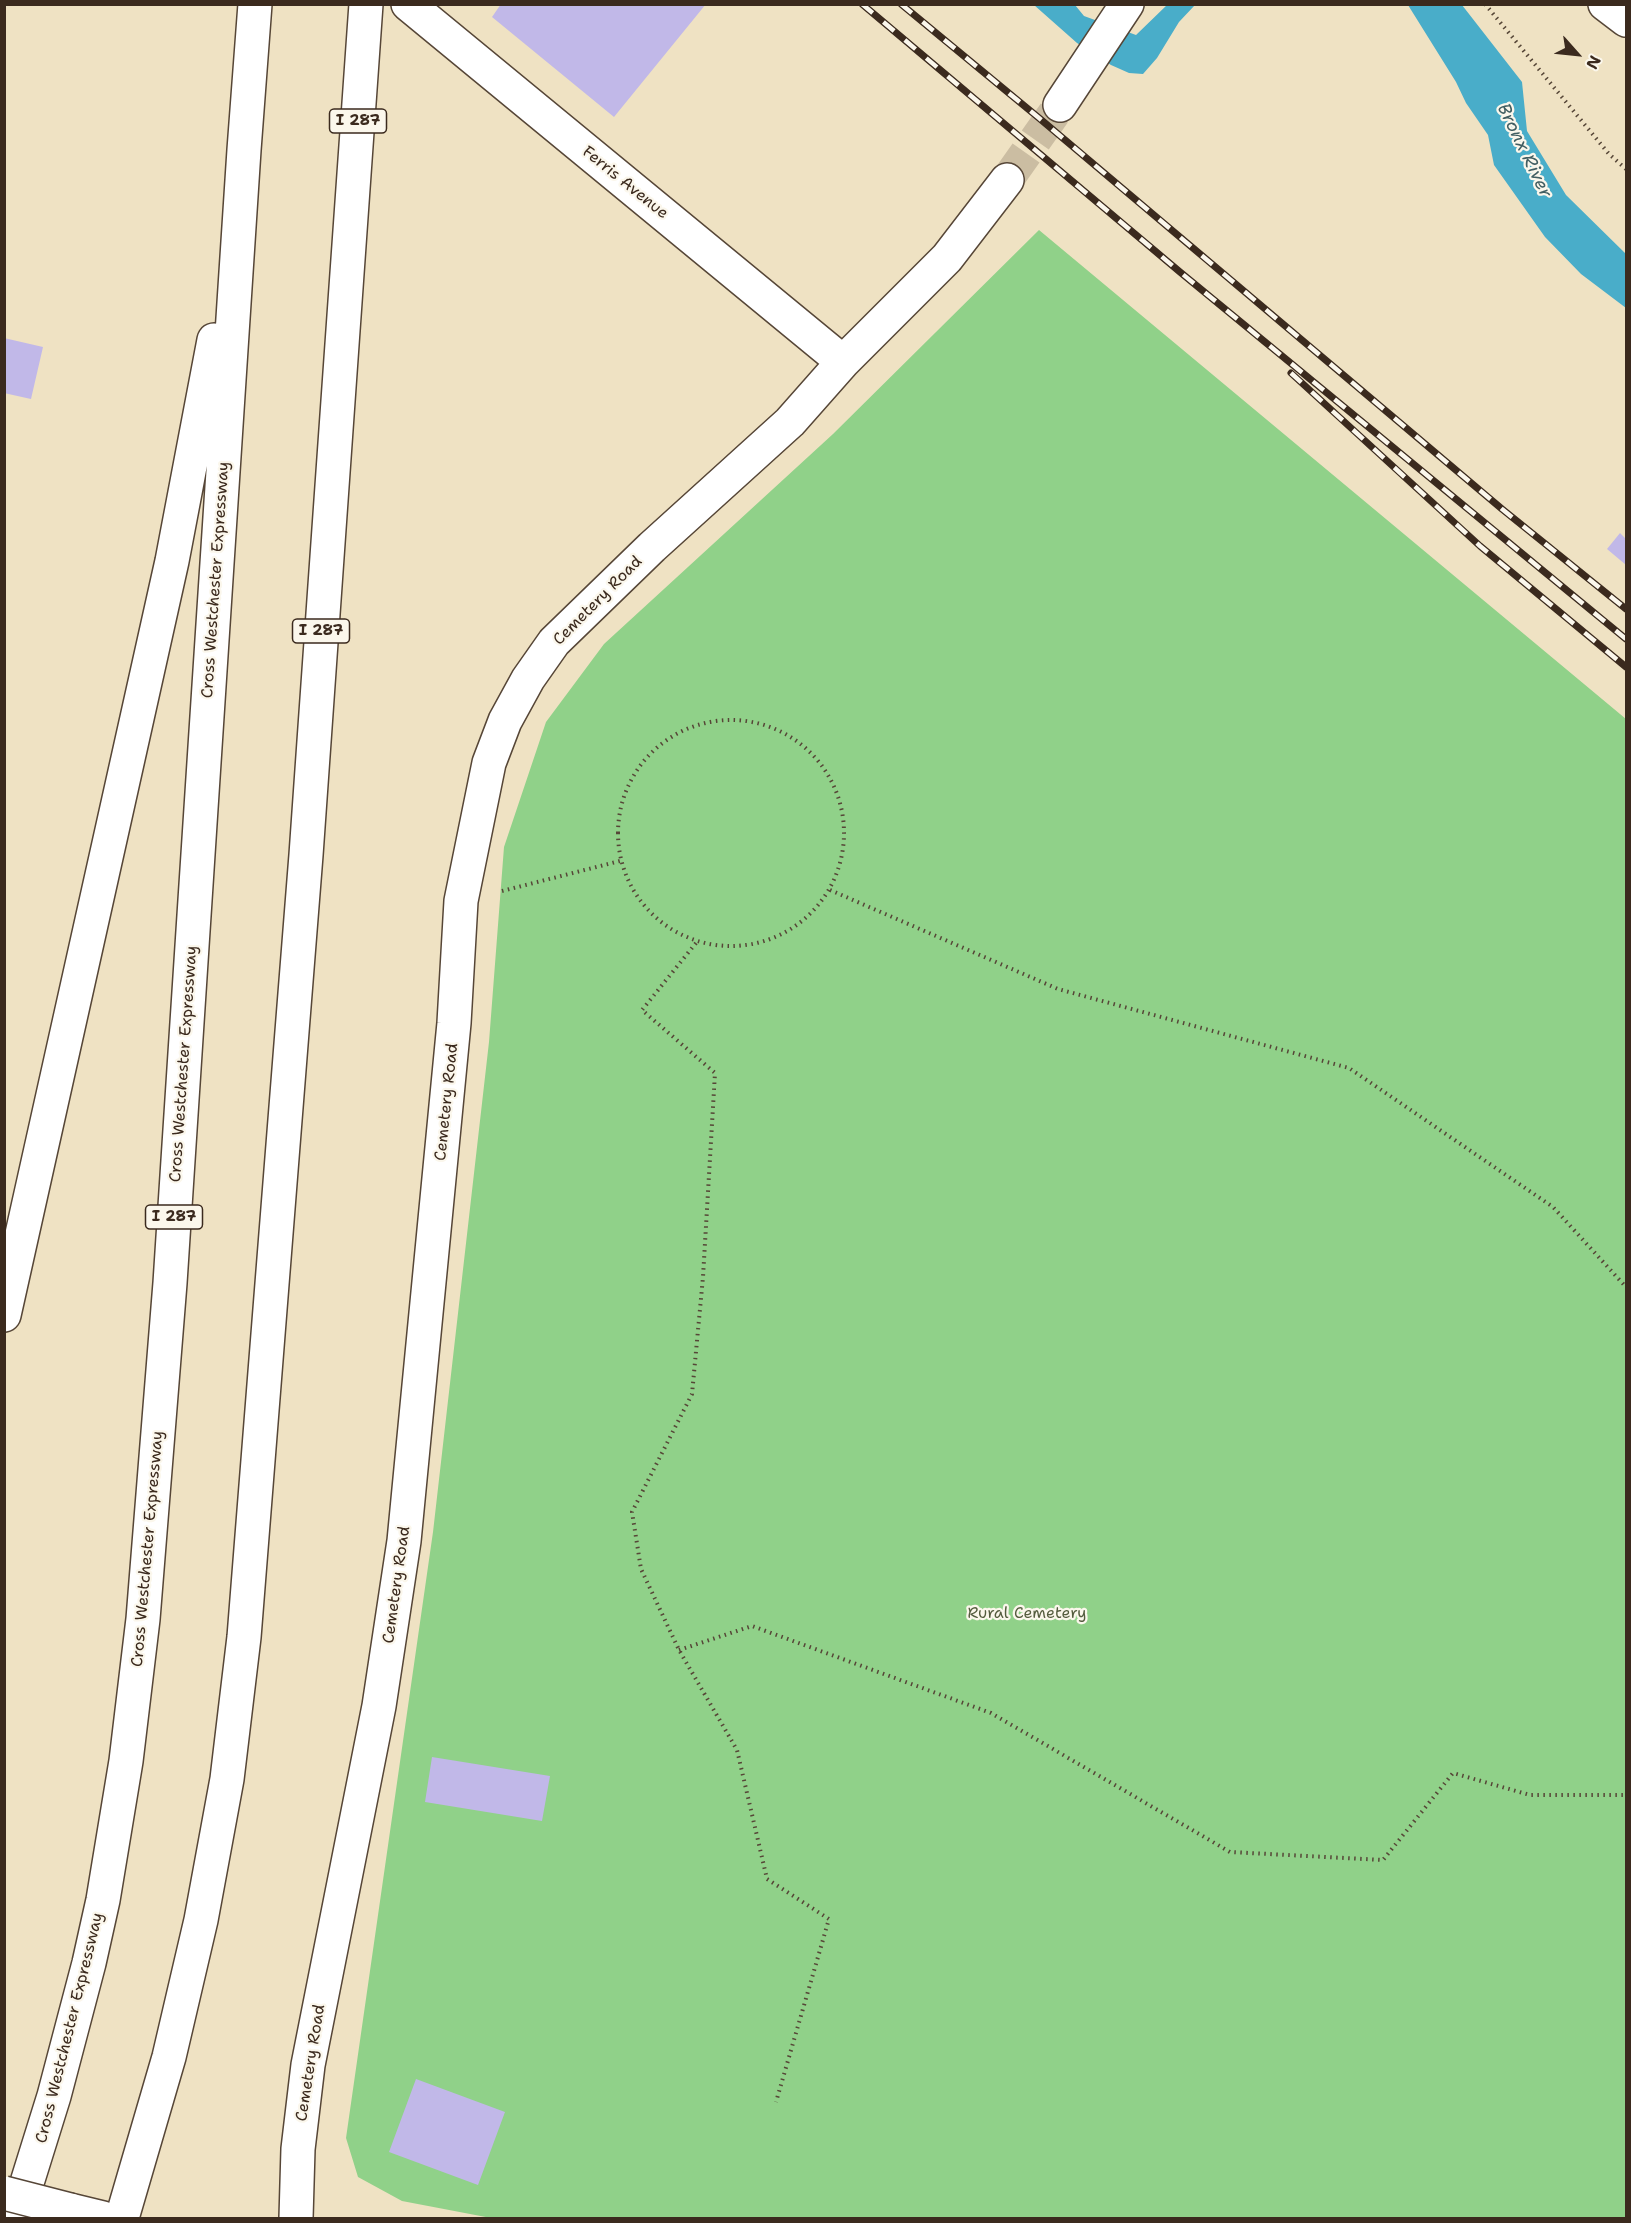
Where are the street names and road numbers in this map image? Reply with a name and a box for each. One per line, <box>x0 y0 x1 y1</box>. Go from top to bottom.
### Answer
road number: I 287 <box>330 109 386 133</box>
street label: Ferris Avenue <box>578 142 672 224</box>
street label: Cross Westchester Expressway <box>198 461 234 699</box>
street label: Cemetery Road <box>549 552 647 650</box>
road number: I 287 <box>292 619 350 643</box>
street label: Cross Westchester Expressway <box>166 945 202 1183</box>
street label: Cemetery Road <box>431 1042 463 1162</box>
road number: I 287 <box>146 1205 202 1229</box>
street label: Cross Westchester Expressway <box>128 1430 168 1668</box>
street label: Cemetery Road <box>379 1525 415 1645</box>
street label: Cross Westchester Expressway <box>32 1911 108 2145</box>
street label: Cemetery Road <box>292 2003 330 2123</box>

